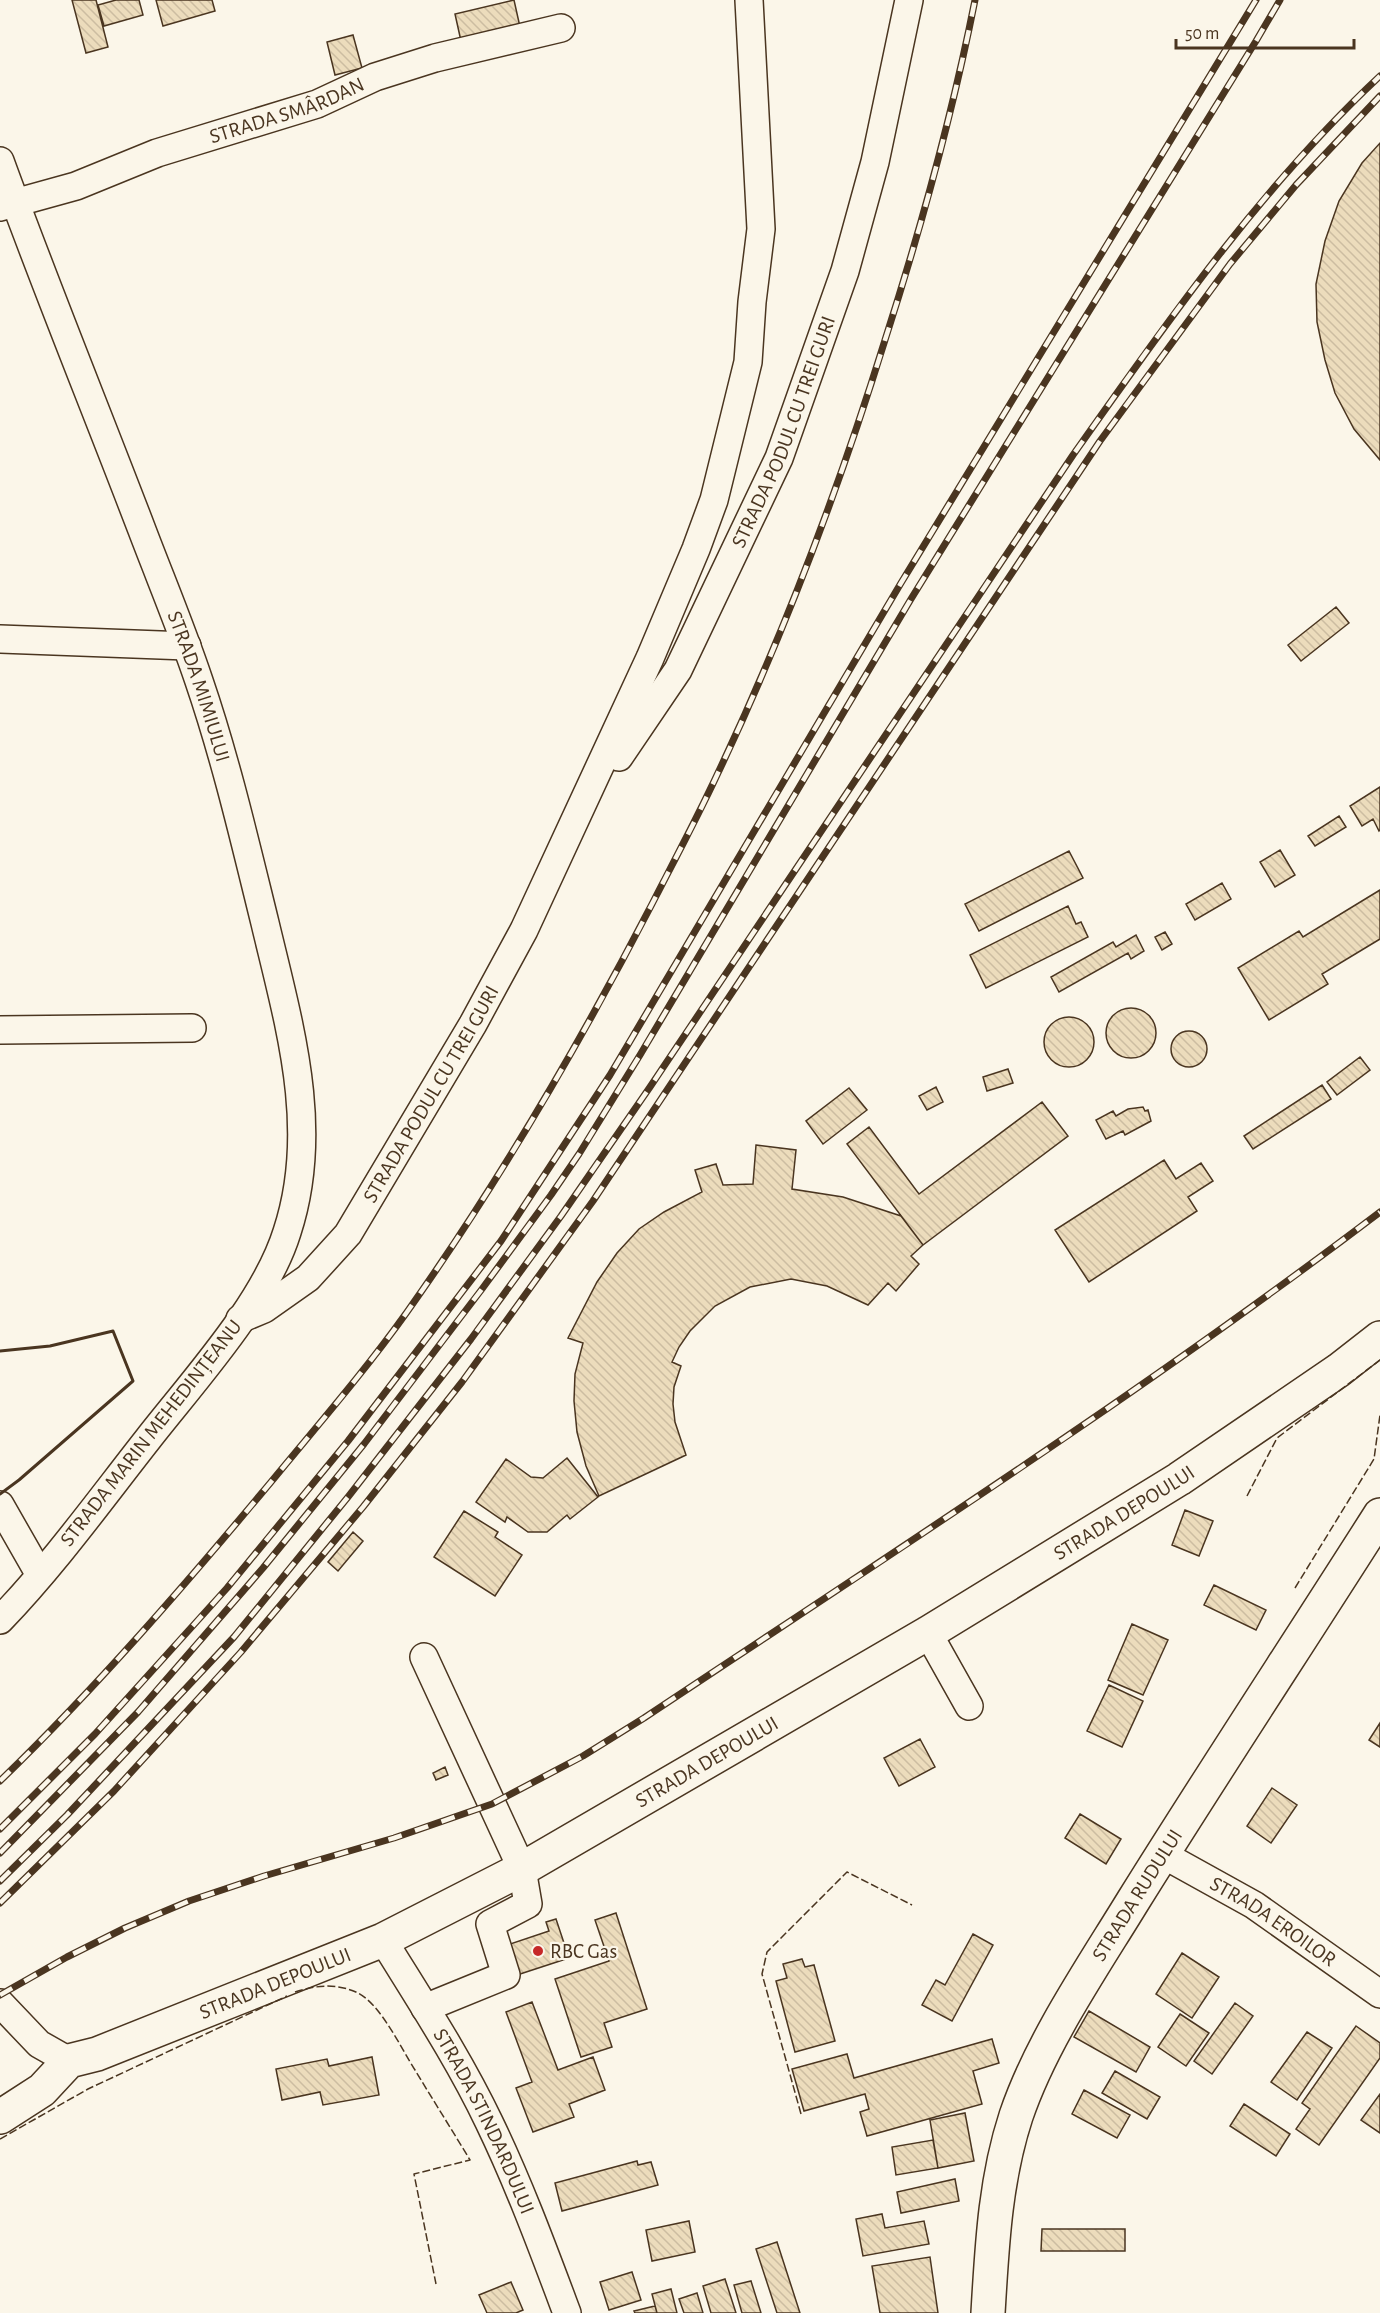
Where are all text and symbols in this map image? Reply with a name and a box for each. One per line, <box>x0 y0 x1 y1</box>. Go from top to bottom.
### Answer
scale bar <box>1176 12 1354 50</box>
text: 50 m <box>1185 25 1219 43</box>
street label: STRADA SMÂRDAN <box>207 73 367 147</box>
street label: STRADA PODUL CU TREI GURI <box>727 313 839 551</box>
street label: STRADA MIMIULUI <box>164 608 234 764</box>
street label: STRADA PODUL CU TREI GURI <box>359 982 502 1206</box>
street label: STRADA MARIN MEHEDINȚEANU <box>56 1316 247 1551</box>
street label: STRADA DEPOULUI <box>1050 1461 1198 1564</box>
street label: STRADA DEPOULUI <box>632 1712 782 1811</box>
street label: STRADA RUDULUI <box>1088 1825 1186 1965</box>
street label: STRADA EROILOR <box>1207 1872 1340 1970</box>
place label: RBC Gas <box>550 1941 617 1962</box>
street label: STRADA DEPOULUI <box>196 1943 354 2023</box>
marker: RBC Gas <box>531 1944 545 1958</box>
street label: STRADA STINDARDULUI <box>430 2025 538 2217</box>

